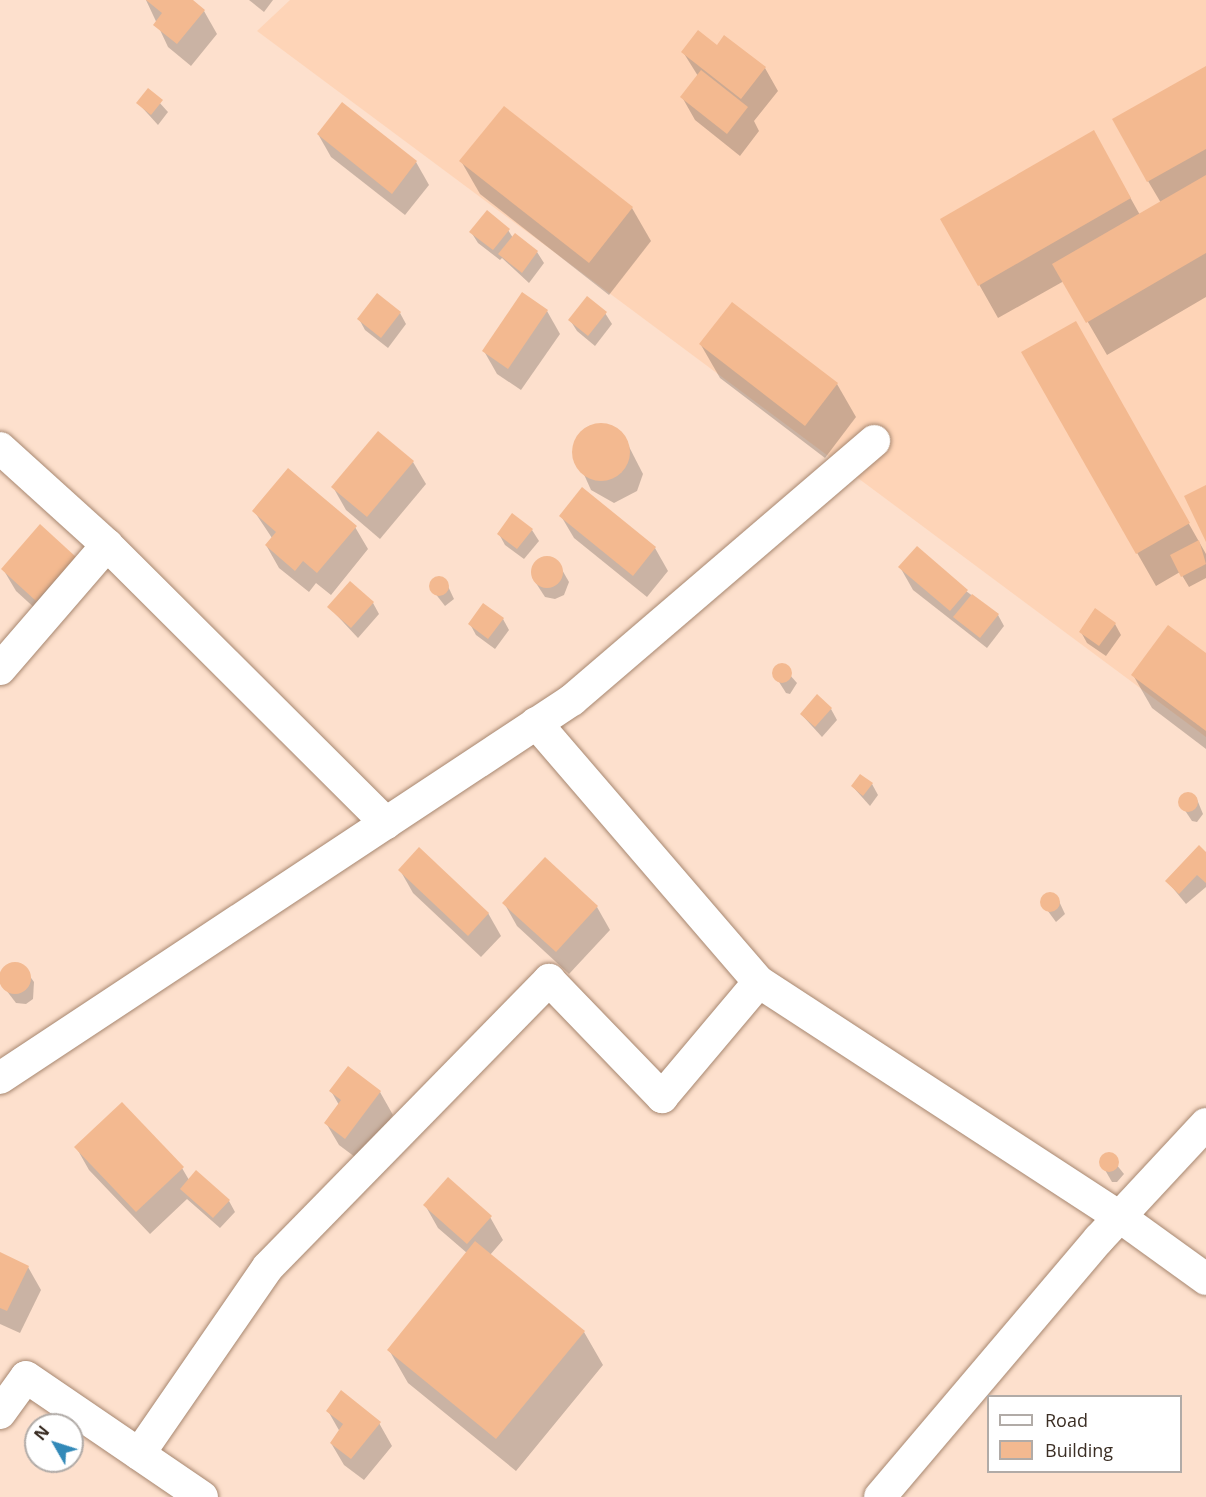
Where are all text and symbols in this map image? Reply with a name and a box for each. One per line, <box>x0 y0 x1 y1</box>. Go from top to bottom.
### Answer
legend <box>987 1395 1182 1473</box>
text: Road <box>1045 1408 1088 1432</box>
north arrow <box>24 1413 84 1473</box>
text: N <box>29 1421 54 1445</box>
text: Building <box>1045 1438 1113 1462</box>

